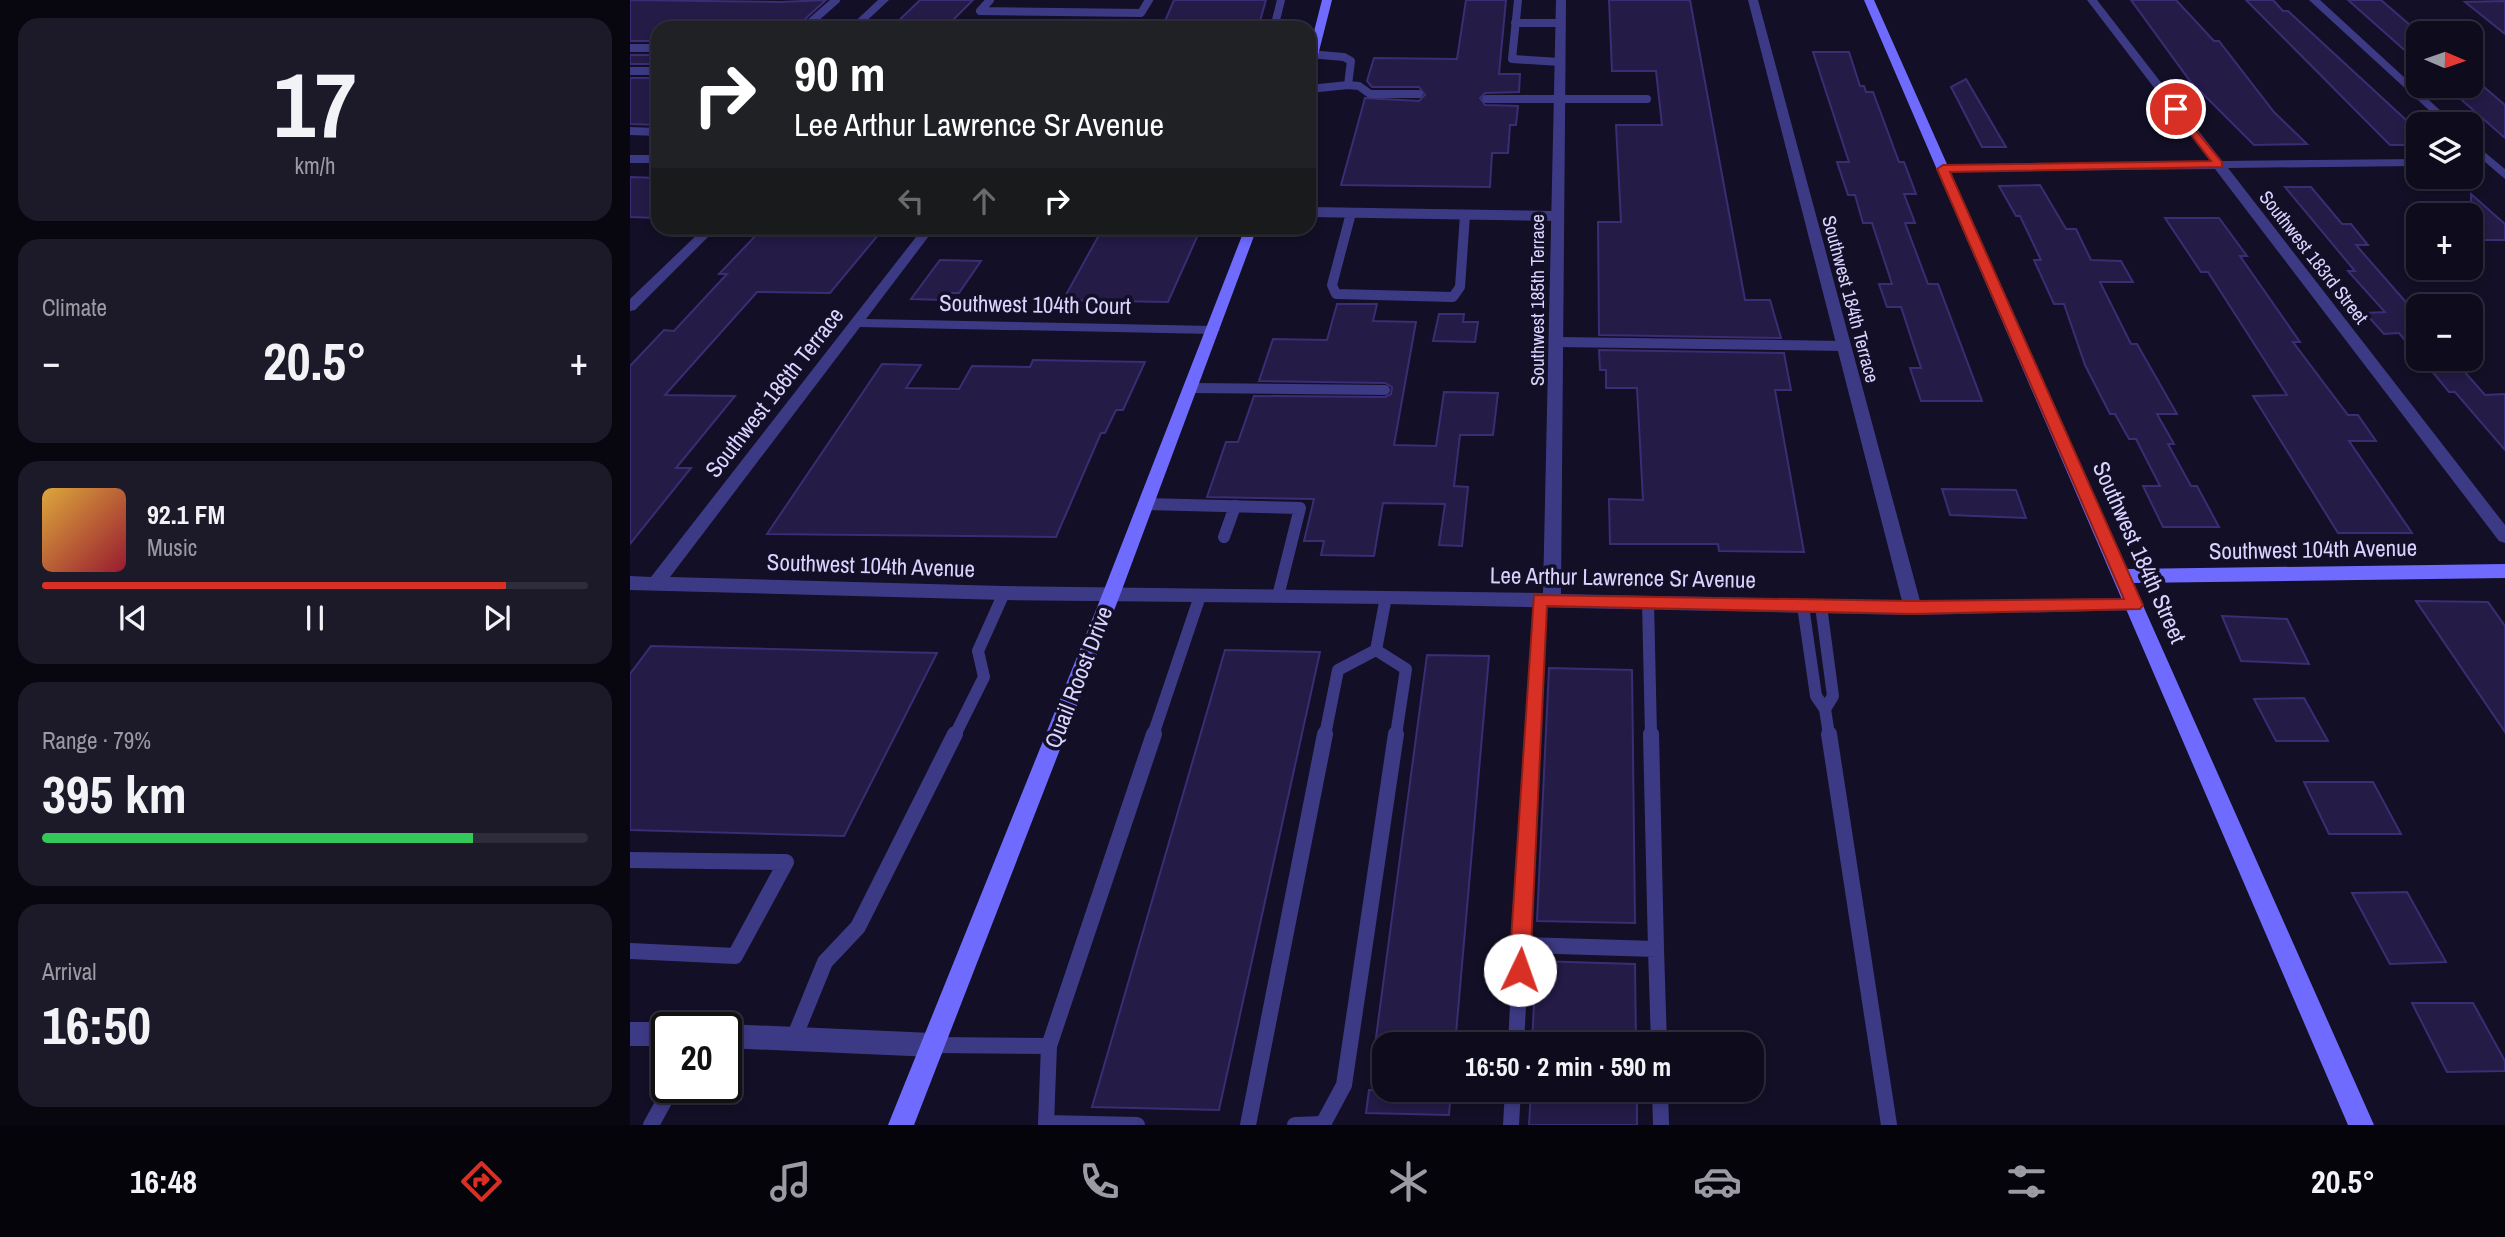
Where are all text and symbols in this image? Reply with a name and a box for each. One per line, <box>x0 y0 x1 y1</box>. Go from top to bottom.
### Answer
north arrow <box>2406 21 2483 98</box>
map controls <box>2406 21 2483 371</box>
text: 90 m <box>794 40 886 106</box>
text: 17 <box>274 43 357 165</box>
icon: right <box>679 49 770 140</box>
pin <box>2146 79 2206 139</box>
icon: arrive <box>2157 90 2195 128</box>
text: Lee Arthur Lawrence Sr Avenue <box>794 103 1164 146</box>
button: layers <box>2406 112 2483 189</box>
text: km/h <box>295 150 335 181</box>
icon: left <box>892 182 930 220</box>
icon: ahead <box>965 182 1003 220</box>
icon: right <box>1038 182 1076 220</box>
street label: Southwest 183rd Street <box>2254 185 2375 330</box>
button: + <box>2406 203 2483 280</box>
street label: Southwest 184th Terrace <box>1816 213 1886 385</box>
street label: Southwest 185th Terrace <box>1524 214 1550 386</box>
street label: Southwest 104th Court <box>939 287 1131 321</box>
text: Climate <box>42 292 107 323</box>
button: − <box>2406 294 2483 371</box>
street label: Southwest 186th Terrace <box>698 300 850 484</box>
text: 20.5° <box>263 326 367 396</box>
text: − <box>42 336 60 387</box>
text: + <box>570 336 588 387</box>
street label: Southwest 184th Street <box>2086 456 2194 648</box>
text: 92.1 FM <box>147 497 225 532</box>
text: Music <box>147 532 197 563</box>
street label: Southwest 104th Avenue <box>2209 532 2417 566</box>
street label: Southwest 104th Avenue <box>766 546 976 584</box>
street label: Lee Arthur Lawrence Sr Avenue <box>1490 559 1756 595</box>
icon: previous <box>114 599 152 637</box>
icon: pause <box>296 599 334 637</box>
icon: next <box>478 599 516 637</box>
street label: Quail Roost Drive <box>1037 601 1119 753</box>
text: Range · 79% <box>42 725 151 756</box>
text: 395 km <box>42 759 187 829</box>
position arrow <box>1483 933 1557 1007</box>
text: Arrival <box>42 956 97 987</box>
text: 16:50 <box>42 990 151 1060</box>
speed limit sign: 20 <box>651 1012 742 1103</box>
text: 16:50 · 2 min · 590 m <box>1465 1049 1671 1084</box>
icon: directions <box>457 1157 506 1206</box>
icon: music <box>766 1157 815 1206</box>
icon: phone <box>1075 1157 1124 1206</box>
icon: climate <box>1384 1157 1433 1206</box>
icon: car <box>1693 1157 1742 1206</box>
icon: filters <box>2002 1157 2051 1206</box>
text: 16:48 <box>130 1160 197 1203</box>
text: 20.5° <box>2311 1160 2375 1203</box>

